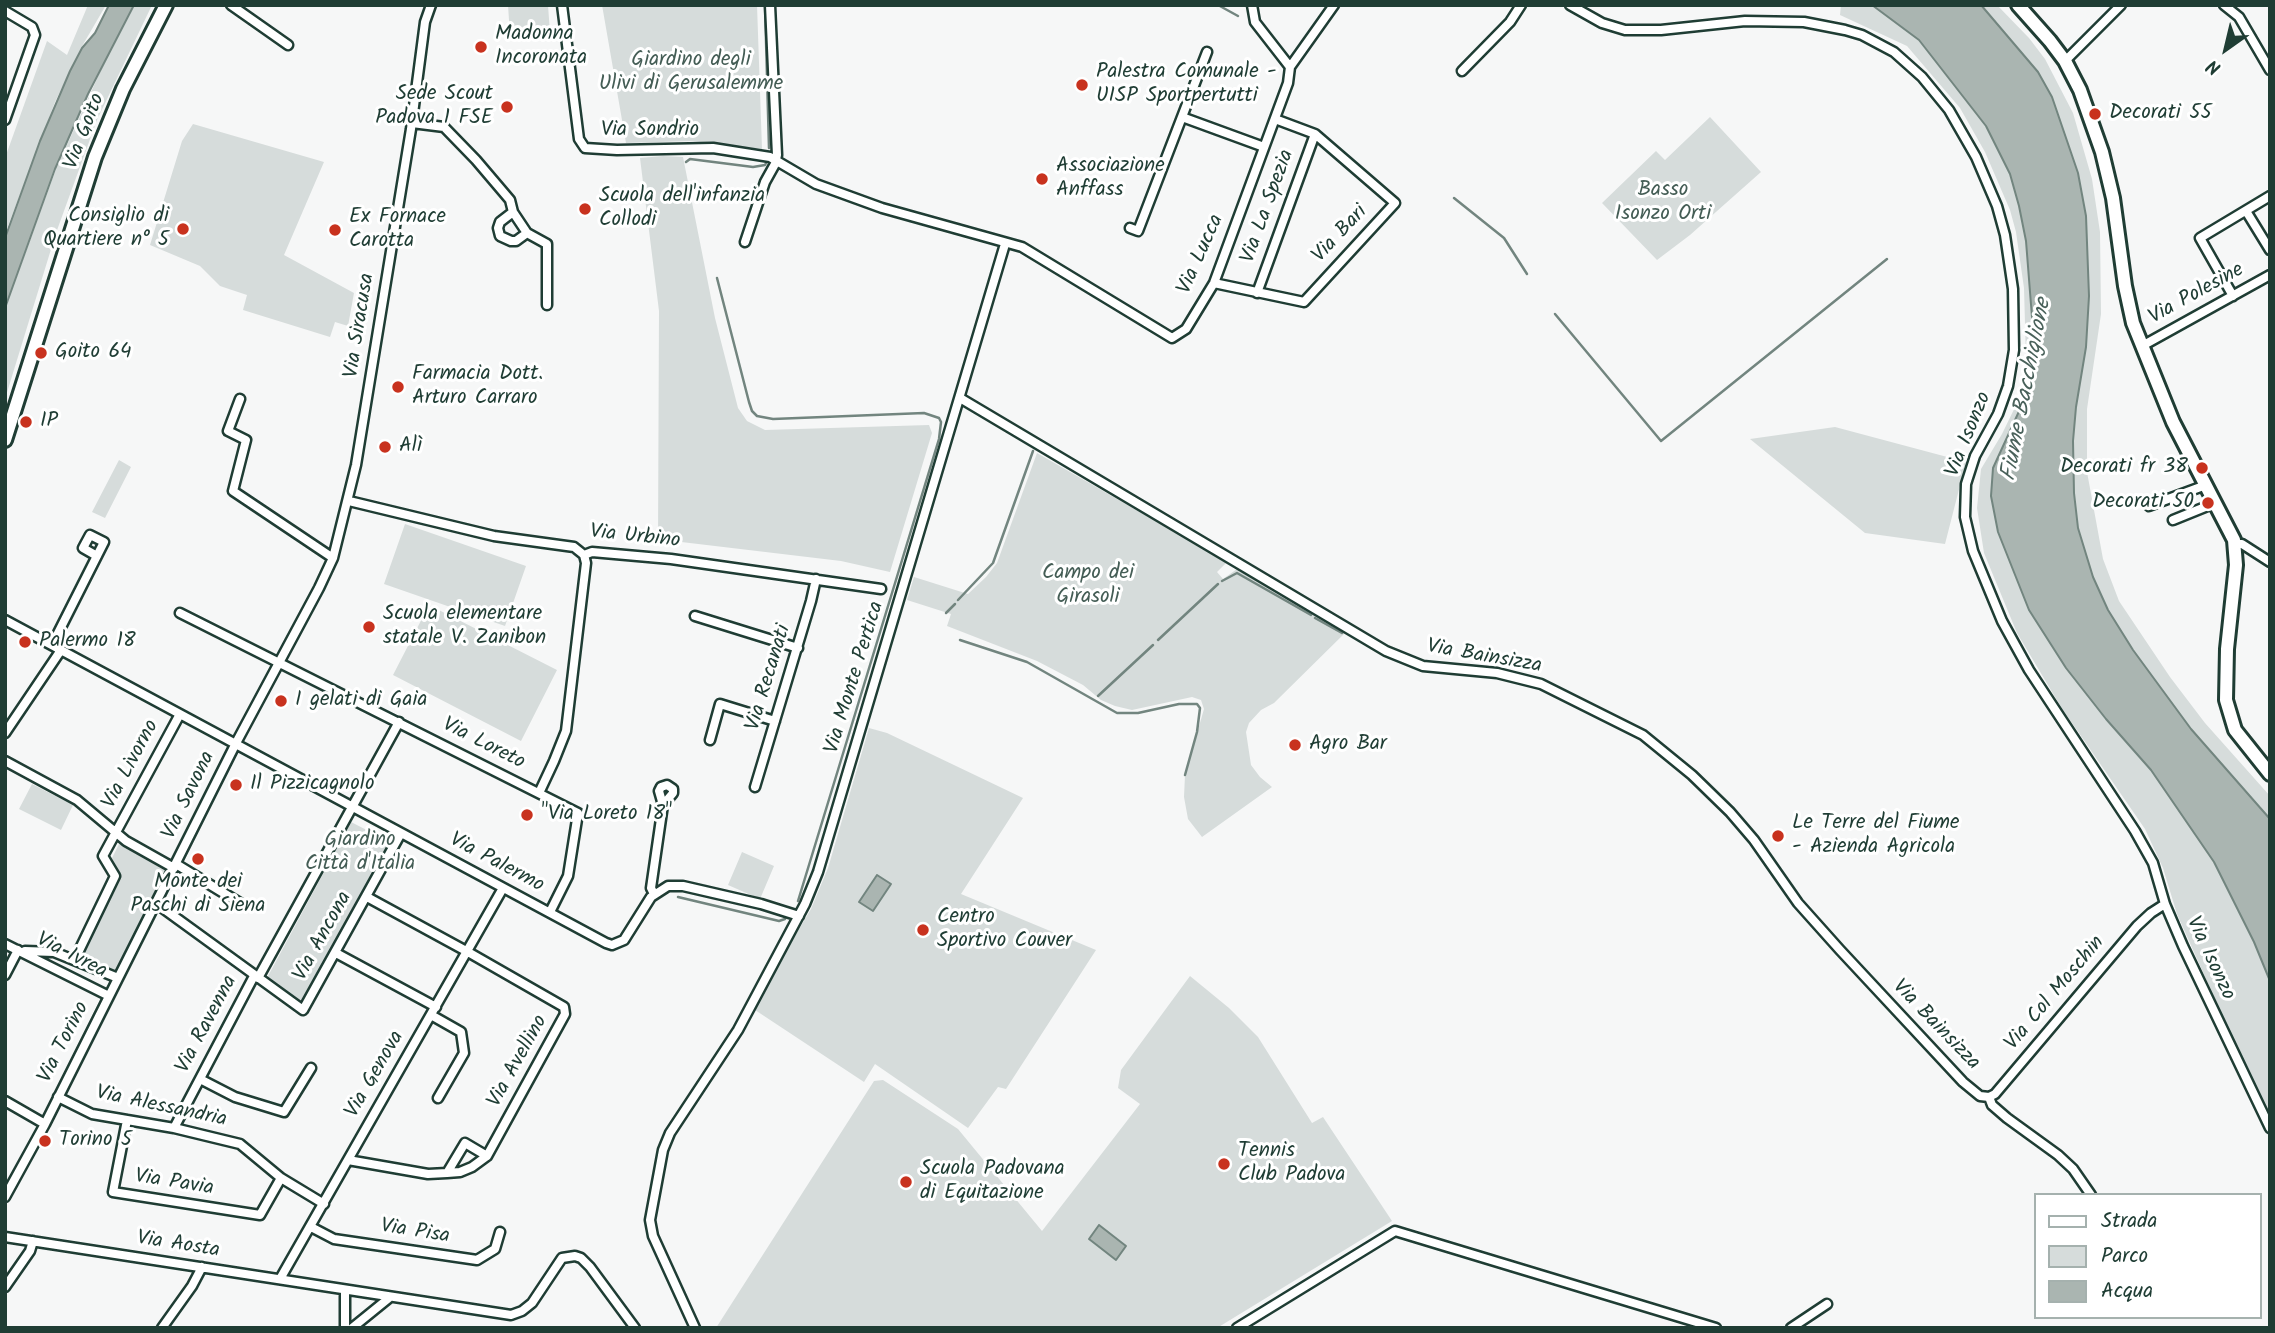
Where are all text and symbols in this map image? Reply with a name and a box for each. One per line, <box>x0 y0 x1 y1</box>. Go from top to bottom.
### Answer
north arrow <box>2191 14 2261 84</box>
place label: Madonna Incoronata <box>495 22 587 72</box>
marker: Madonna Incoronata <box>473 39 489 55</box>
park label: Giardino degli Ulivi di Gerusalemme <box>599 48 783 98</box>
text: N <box>2201 51 2228 82</box>
place label: Palestra Comunale - UISP Sportpertutti <box>1096 60 1277 110</box>
marker: Palestra Comunale - UISP Sportpertutti <box>1074 77 1090 93</box>
place label: Sede Scout Padova 1 FSE <box>375 82 493 132</box>
street label: Via Goito <box>60 90 112 174</box>
marker: Sede Scout Padova 1 FSE <box>499 99 515 115</box>
place label: Decorati 55 <box>2109 101 2212 127</box>
marker: Decorati 55 <box>2087 106 2103 122</box>
street label: Via Sondrio <box>601 118 699 144</box>
street label: Via La Spezia <box>1237 147 1301 267</box>
place label: Associazione Anffass <box>1056 154 1165 204</box>
marker: Associazione Anffass <box>1034 171 1050 187</box>
park label: Basso Isonzo Orti <box>1615 178 1711 228</box>
place label: Scuola dell'infanzia Collodi <box>599 184 765 234</box>
marker: Scuola dell'infanzia Collodi <box>577 201 593 217</box>
street label: Via Bari <box>1308 201 1374 269</box>
place label: Consiglio di Quartiere n° 5 <box>43 204 169 254</box>
place label: Ex Fornace Carotta <box>349 205 446 255</box>
street label: Via Lucca <box>1173 211 1231 299</box>
marker: Consiglio di Quartiere n° 5 <box>175 221 191 237</box>
marker: Ex Fornace Carotta <box>327 222 343 238</box>
street label: Via Polesine <box>2145 259 2249 331</box>
street label: Via Siracusa <box>340 272 382 380</box>
water label: Fiume Bacchiglione <box>1997 296 2059 484</box>
place label: Goito 64 <box>55 340 132 366</box>
marker: Goito 64 <box>33 345 49 361</box>
place label: Farmacia Dott. Arturo Carraro <box>412 362 543 412</box>
marker: Farmacia Dott. Arturo Carraro <box>390 379 406 395</box>
street label: Via Isonzo <box>1942 389 1998 481</box>
place label: IP <box>40 409 58 435</box>
marker: IP <box>18 414 34 430</box>
place label: Alì <box>399 434 422 460</box>
marker: Alì <box>377 439 393 455</box>
place label: Decorati fr 38 <box>2060 455 2188 481</box>
marker: Decorati fr 38 <box>2194 460 2210 476</box>
place label: Decorati 50 <box>2092 490 2194 516</box>
marker: Decorati 50 <box>2200 495 2216 511</box>
street label: Via Urbino <box>589 521 681 555</box>
park label: Campo dei Girasoli <box>1042 561 1134 611</box>
street label: Via Monte Pertica <box>821 599 891 757</box>
place label: Scuola elementare statale V. Zanibon <box>383 602 546 652</box>
marker: Scuola elementare statale V. Zanibon <box>361 619 377 635</box>
street label: Via Recanati <box>742 622 798 734</box>
place label: Palermo 18 <box>39 629 136 655</box>
marker: Palermo 18 <box>17 634 33 650</box>
street label: Via Bainsizza <box>1425 636 1543 680</box>
place label: I gelati di Gaia <box>295 688 427 714</box>
marker: I gelati di Gaia <box>273 693 289 709</box>
street label: Via Loreto <box>437 713 529 777</box>
street label: Via Livorno <box>98 716 166 814</box>
place label: Agro Bar <box>1309 732 1387 758</box>
marker: Agro Bar <box>1287 737 1303 753</box>
street label: Via Savona <box>158 748 222 844</box>
place label: Il Pizzicagnolo <box>250 772 374 798</box>
marker: Il Pizzicagnolo <box>228 777 244 793</box>
place label: "Via Loreto 18" <box>541 802 672 828</box>
marker: "Via Loreto 18" <box>519 807 535 823</box>
place label: Le Terre del Fiume - Azienda Agricola <box>1792 811 1960 861</box>
park label: Giardino Città d'Italia <box>305 828 415 878</box>
marker: Le Terre del Fiume - Azienda Agricola <box>1770 828 1786 844</box>
street label: Via Palermo <box>444 829 548 899</box>
marker: Monte dei Paschi di Siena <box>190 851 206 867</box>
place label: Monte dei Paschi di Siena <box>131 870 265 920</box>
street label: Via Ancona <box>289 888 359 986</box>
place label: Centro Sportivo Couver <box>937 905 1072 955</box>
street label: Via Isonzo <box>2179 913 2239 1005</box>
marker: Centro Sportivo Couver <box>915 922 931 938</box>
street label: Via Ivrea <box>31 929 111 985</box>
street label: Via Col Moschin <box>2001 932 2111 1056</box>
street label: Via Ravenna <box>172 972 244 1078</box>
street label: Via Bainsizza <box>1886 975 1984 1077</box>
street label: Via Torino <box>34 998 96 1088</box>
street label: Via Avellino <box>483 1011 555 1113</box>
street label: Via Genova <box>341 1027 411 1123</box>
street label: Via Alessandria <box>93 1082 229 1134</box>
place label: Torino 5 <box>59 1128 132 1154</box>
marker: Torino 5 <box>37 1133 53 1149</box>
place label: Tennis Club Padova <box>1238 1139 1345 1189</box>
marker: Tennis Club Padova <box>1216 1156 1232 1172</box>
place label: Scuola Padovana di Equitazione <box>920 1157 1065 1207</box>
street label: Via Pavia <box>133 1165 215 1203</box>
marker: Scuola Padovana di Equitazione <box>898 1174 914 1190</box>
legend <box>2034 1193 2261 1319</box>
text: Strada <box>2101 1205 2157 1238</box>
street label: Via Pisa <box>379 1215 451 1251</box>
street label: Via Aosta <box>135 1227 221 1265</box>
text: Parco <box>2101 1240 2148 1273</box>
text: Acqua <box>2101 1275 2153 1308</box>

